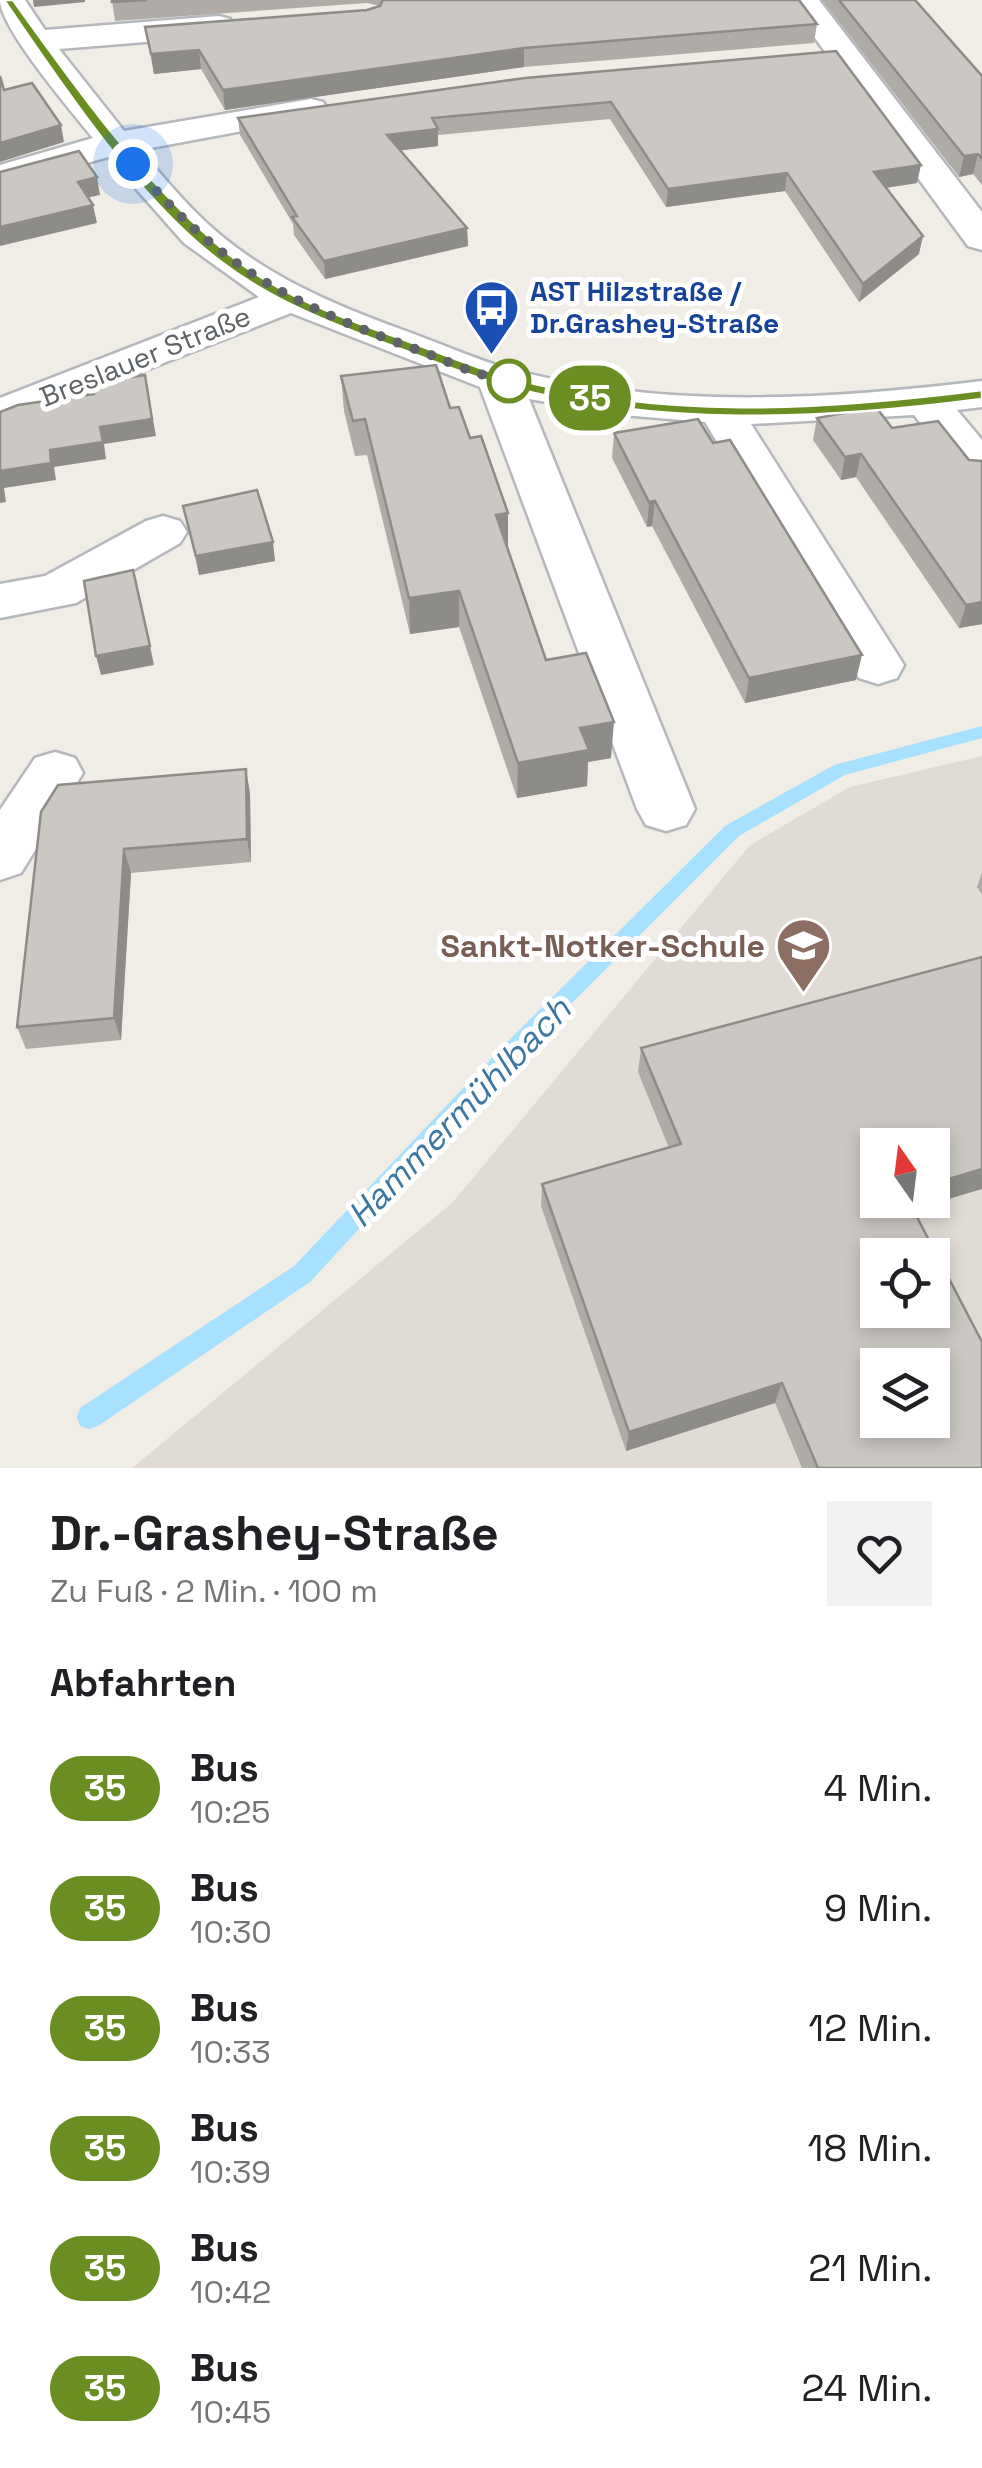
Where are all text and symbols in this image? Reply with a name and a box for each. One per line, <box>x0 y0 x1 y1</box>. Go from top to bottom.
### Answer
your location <box>108 139 158 189</box>
place label: AST Hilzstraße / Dr.Grashey-Straße <box>530 273 779 341</box>
bus stop icon: AST Hilzstraße / Dr.Grashey-Straße <box>461 277 521 356</box>
street label: Breslauer Straße <box>34 297 256 415</box>
unlabelled marker <box>488 360 530 402</box>
line badge: 35 <box>545 366 635 430</box>
text: 35 <box>569 376 611 420</box>
school or university icon: Sankt-Notker-Schule <box>774 916 834 995</box>
place label: Sankt-Notker-Schule <box>441 926 765 966</box>
water label: Hammermühlbach <box>338 987 580 1236</box>
north arrow <box>860 1128 950 1218</box>
map controls <box>860 1128 950 1438</box>
button: locate <box>860 1238 950 1328</box>
button: layers <box>860 1348 950 1438</box>
button: heart <box>827 1501 932 1606</box>
text: Dr.-Grashey-Straße <box>50 1503 499 1564</box>
text: Zu Fuß · 2 Min. · 100 m <box>50 1571 378 1611</box>
text: Abfahrten <box>50 1659 236 1707</box>
text: Bus <box>190 1744 259 1792</box>
text: 4 Min. <box>823 1764 932 1812</box>
text: 35 <box>84 1766 126 1810</box>
text: 10:25 <box>190 1792 270 1832</box>
text: Bus <box>190 1864 259 1912</box>
text: 9 Min. <box>824 1884 932 1932</box>
text: 35 <box>84 1886 126 1930</box>
text: 10:30 <box>190 1912 272 1952</box>
text: Bus <box>190 1984 259 2032</box>
text: 12 Min. <box>808 2004 932 2052</box>
text: 35 <box>84 2006 126 2050</box>
text: 10:33 <box>190 2032 271 2072</box>
text: Bus <box>190 2104 259 2152</box>
text: 18 Min. <box>808 2124 932 2172</box>
text: 35 <box>84 2126 126 2170</box>
text: 10:39 <box>190 2152 271 2192</box>
text: Bus <box>190 2224 259 2272</box>
text: 21 Min. <box>808 2244 932 2292</box>
text: 35 <box>84 2246 126 2290</box>
text: 10:42 <box>190 2272 271 2312</box>
text: Bus <box>190 2344 259 2392</box>
text: 24 Min. <box>802 2364 932 2412</box>
text: 35 <box>84 2366 126 2410</box>
text: 10:45 <box>190 2392 271 2432</box>

